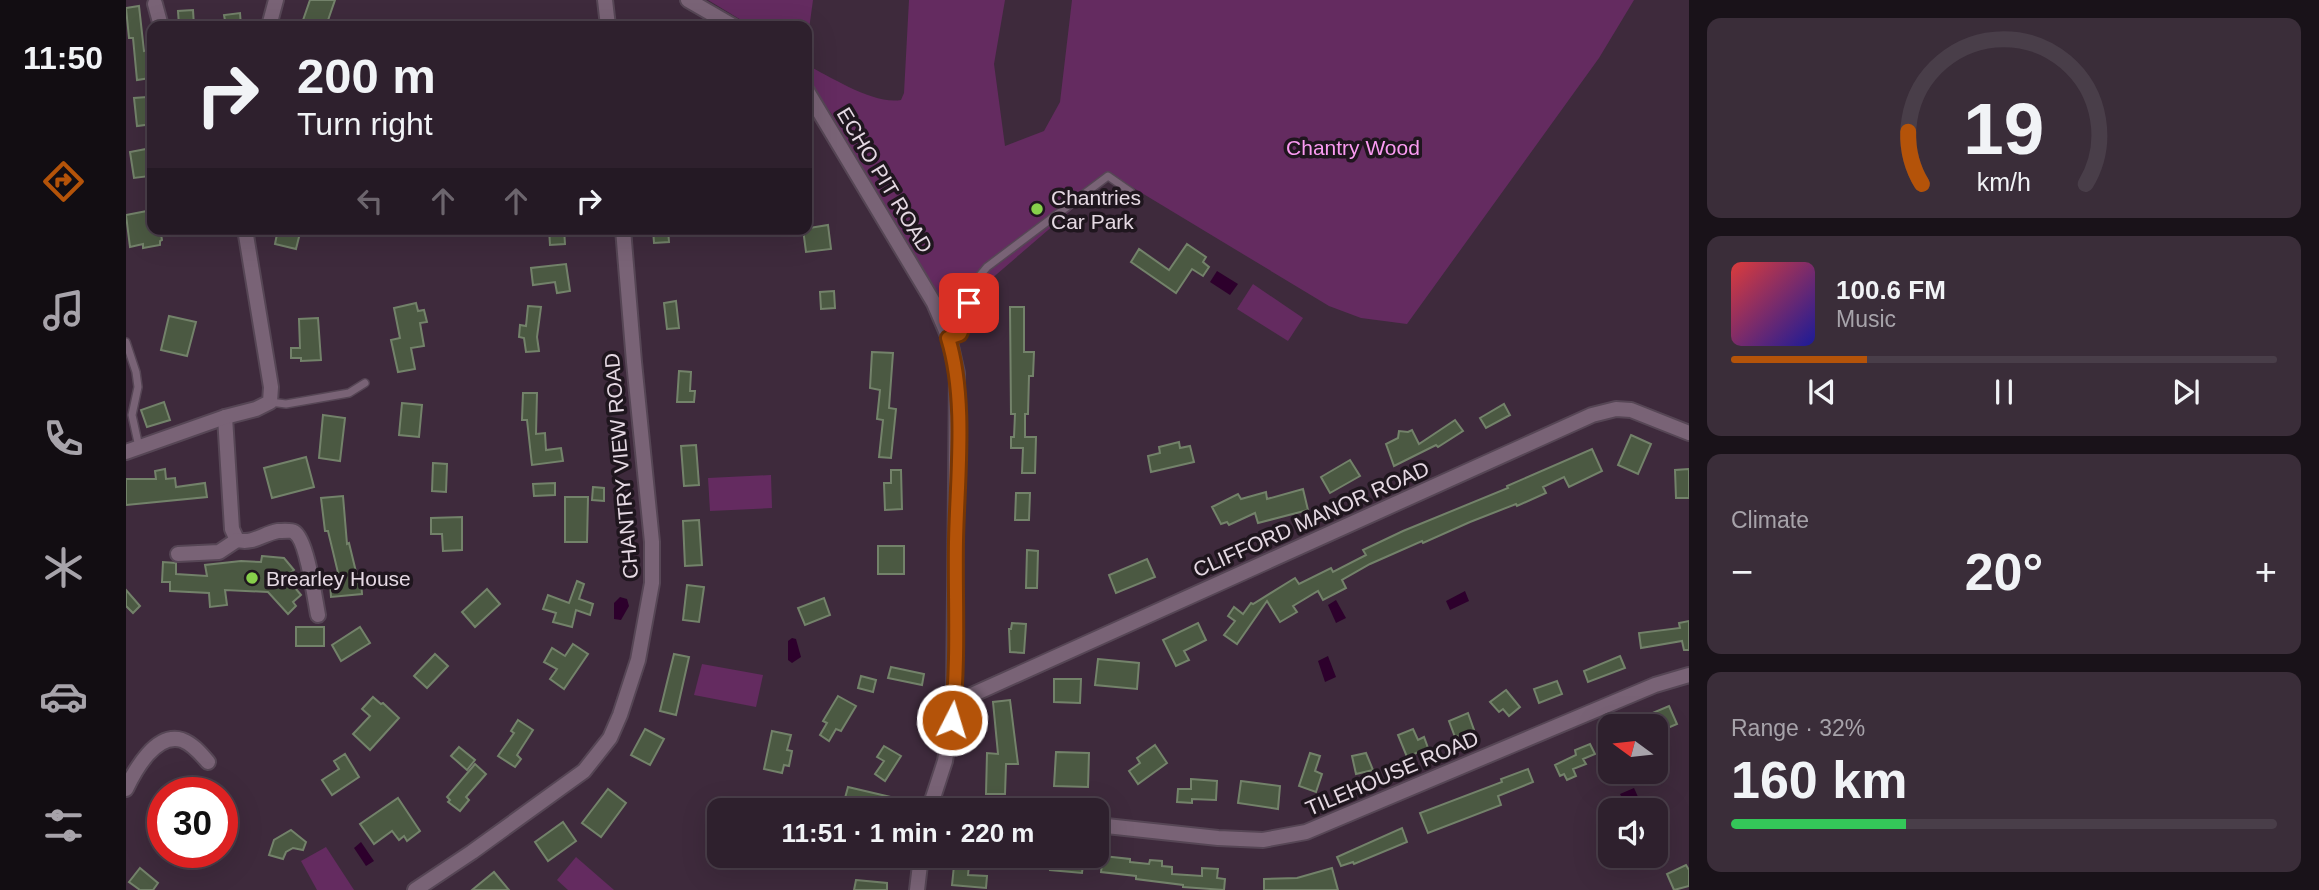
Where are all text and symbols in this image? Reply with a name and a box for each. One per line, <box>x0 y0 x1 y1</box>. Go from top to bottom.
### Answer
text: 11:50 <box>23 40 103 76</box>
icon: right <box>182 49 273 140</box>
text: 200 m <box>297 49 436 103</box>
text: 19 <box>1964 88 2044 169</box>
street label: ECHO PIT ROAD <box>833 103 937 257</box>
text: Turn right <box>297 106 433 142</box>
park label: Chantry Wood <box>1286 136 1420 159</box>
icon: directions <box>39 157 88 206</box>
text: km/h <box>1977 168 2031 196</box>
icon: left <box>351 182 389 220</box>
icon: ahead <box>424 182 462 220</box>
icon: ahead <box>497 182 535 220</box>
icon: right <box>570 182 608 220</box>
place label: Chantries Car Park <box>1051 186 1141 233</box>
marker: Chantries Car Park <box>1029 201 1045 217</box>
pin <box>939 273 999 333</box>
text: 100.6 FM <box>1836 275 1946 305</box>
icon: arrive <box>950 284 988 322</box>
icon: music <box>39 286 88 335</box>
text: Music <box>1836 306 1896 332</box>
street label: CHANTRY VIEW ROAD <box>600 352 642 580</box>
icon: previous <box>1803 373 1841 411</box>
icon: pause <box>1985 373 2023 411</box>
icon: next <box>2167 373 2205 411</box>
icon: phone <box>39 414 88 463</box>
street label: CLIFFORD MANOR ROAD <box>1190 457 1432 581</box>
text: Climate <box>1731 507 1809 533</box>
icon: climate <box>39 543 88 592</box>
text: 20° <box>1965 543 2043 601</box>
text: − <box>1731 551 1753 593</box>
text: + <box>2255 551 2277 593</box>
place label: Brearley House <box>266 567 411 590</box>
marker: Brearley House <box>244 570 260 586</box>
icon: car <box>39 672 88 721</box>
position arrow <box>915 683 989 757</box>
north arrow <box>1598 714 1668 784</box>
map controls <box>1598 714 1668 868</box>
text: Range · 32% <box>1731 715 1865 741</box>
street label: TILEHOUSE ROAD <box>1302 726 1482 820</box>
text: 160 km <box>1731 751 1907 809</box>
speed limit sign: 30 <box>147 777 238 868</box>
button: sound <box>1598 798 1668 868</box>
icon: filters <box>39 801 88 850</box>
text: 11:51 · 1 min · 220 m <box>782 818 1034 848</box>

